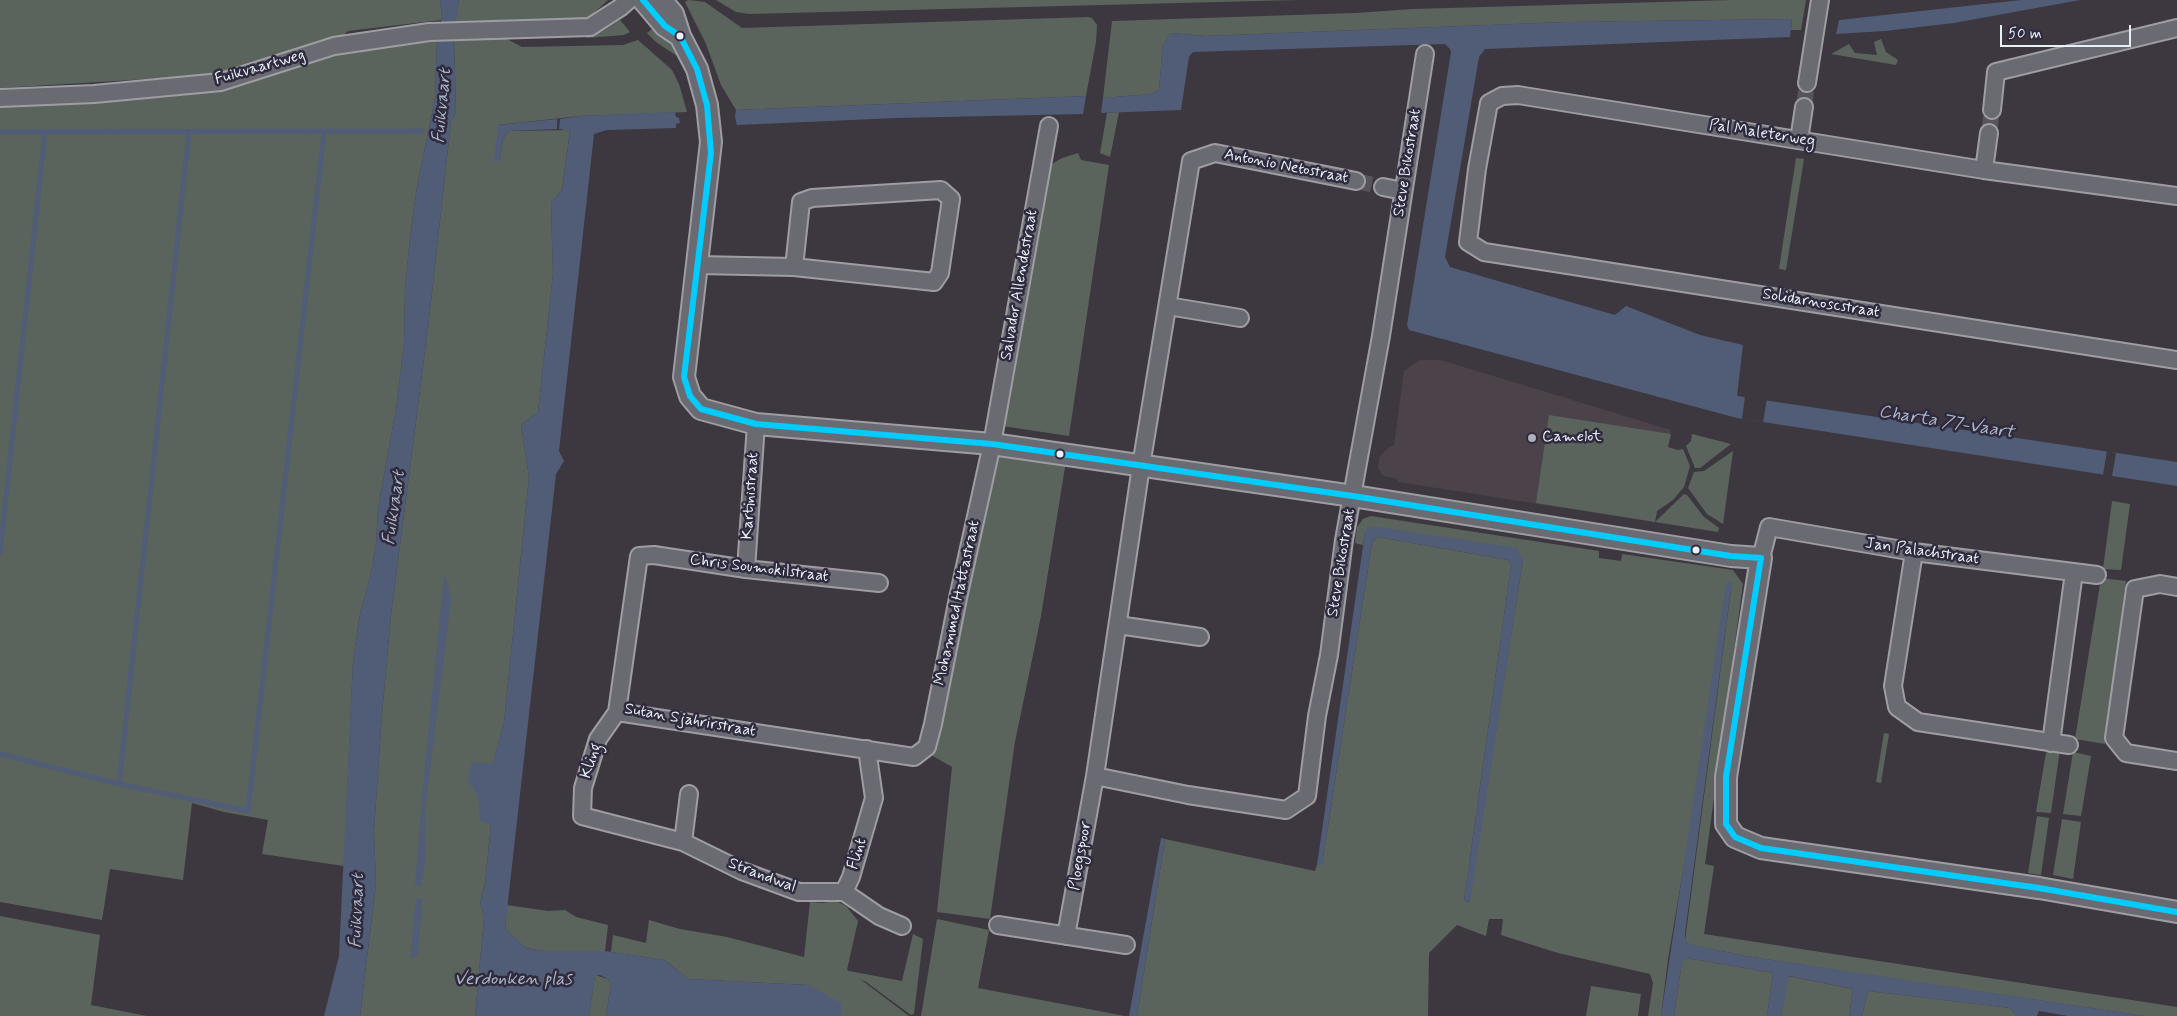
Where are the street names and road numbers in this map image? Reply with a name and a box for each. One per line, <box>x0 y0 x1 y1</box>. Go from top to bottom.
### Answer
street label: Fuikvaartweg <box>213 46 307 90</box>
street label: Steve Bikostraat <box>1390 108 1426 218</box>
street label: Pal Maleterweg <box>1707 116 1817 152</box>
street label: Antonio Netostraat <box>1222 146 1350 188</box>
street label: Salvador Allendestraat <box>997 208 1043 362</box>
street label: Solidarnoscstraat <box>1761 285 1881 323</box>
street label: Kartinistraat <box>738 452 764 540</box>
street label: Steve Bikostraat <box>1324 508 1360 618</box>
street label: Mohammed Hattastraat <box>931 519 985 687</box>
street label: Jan Palachstraat <box>1864 535 1980 569</box>
street label: Chris Soumokilstraat <box>688 551 830 587</box>
street label: Sutan Sjahrirstraat <box>623 700 757 742</box>
street label: Kling <box>577 741 607 781</box>
street label: Ploegspoor <box>1065 820 1097 892</box>
street label: Flint <box>844 836 872 872</box>
street label: Strandwal <box>725 854 799 898</box>

